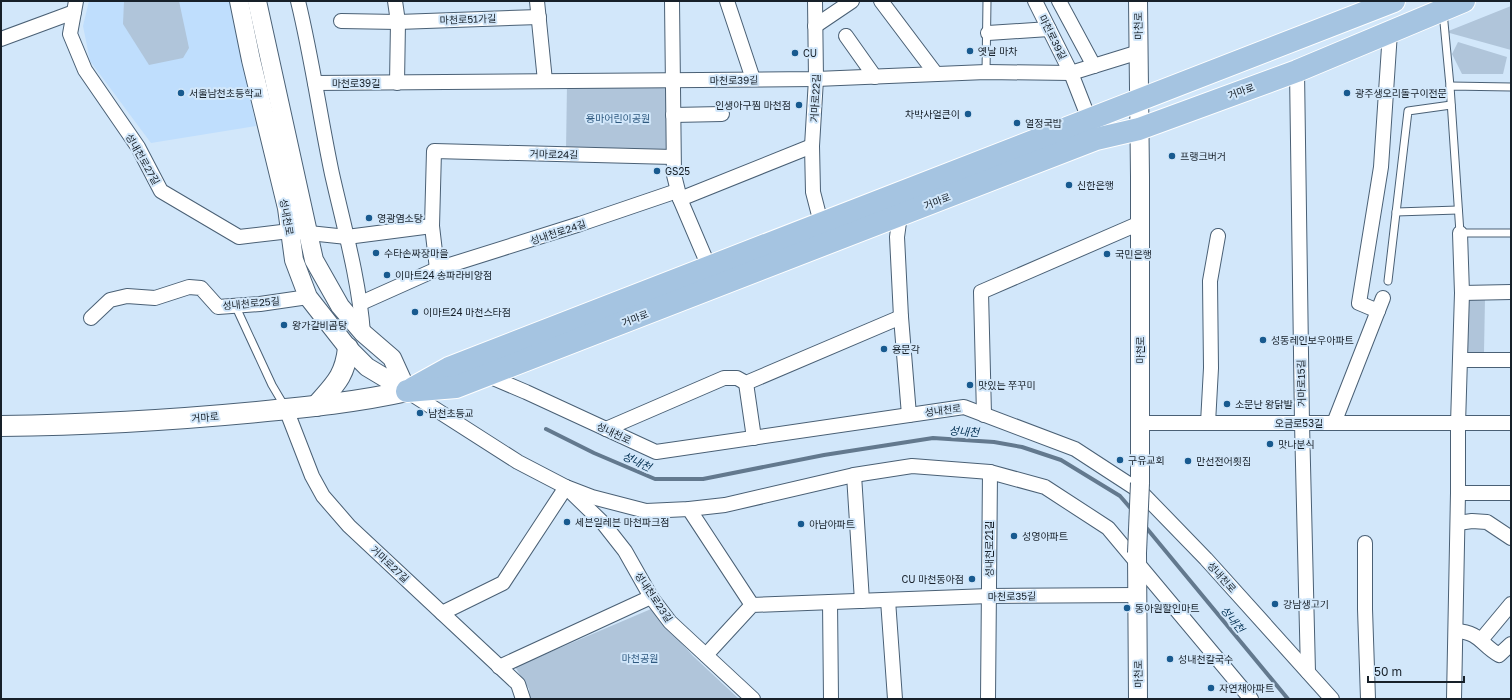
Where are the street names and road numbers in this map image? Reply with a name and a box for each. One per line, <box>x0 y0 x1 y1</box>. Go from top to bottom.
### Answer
street label: 마천로51가길 <box>439 12 497 26</box>
street label: 마천로 <box>1132 12 1144 40</box>
street label: 마천로39길 <box>1037 13 1069 61</box>
street label: 마천로39길 <box>710 74 758 86</box>
street label: 거마로22길 <box>808 74 822 122</box>
street label: 마천로39길 <box>332 77 380 89</box>
street label: 거마로 <box>1226 81 1256 101</box>
street label: 성내천로27길 <box>124 131 162 187</box>
street label: 거마로24길 <box>530 148 578 160</box>
street label: 거마로 <box>922 190 952 212</box>
street label: 성내천로 <box>278 198 296 236</box>
street label: 성내천로24길 <box>529 217 587 247</box>
street label: 성내천로25길 <box>222 295 280 311</box>
street label: 거마로 <box>620 307 650 329</box>
street label: 마천로 <box>1134 336 1146 364</box>
street label: 거마로15길 <box>1295 359 1307 407</box>
street label: 성내천로 <box>924 402 962 418</box>
street label: 거마로 <box>191 410 219 424</box>
street label: 오금로53길 <box>1275 417 1323 429</box>
street label: 성내천로 <box>595 420 633 446</box>
street label: 성내천로21길 <box>983 521 995 577</box>
street label: 거마로27길 <box>368 543 412 585</box>
street label: 성내천로 <box>1205 559 1239 595</box>
street label: 성내천로23길 <box>633 570 675 624</box>
street label: 마천로35길 <box>988 590 1036 602</box>
street label: 마천로 <box>1132 660 1144 688</box>

